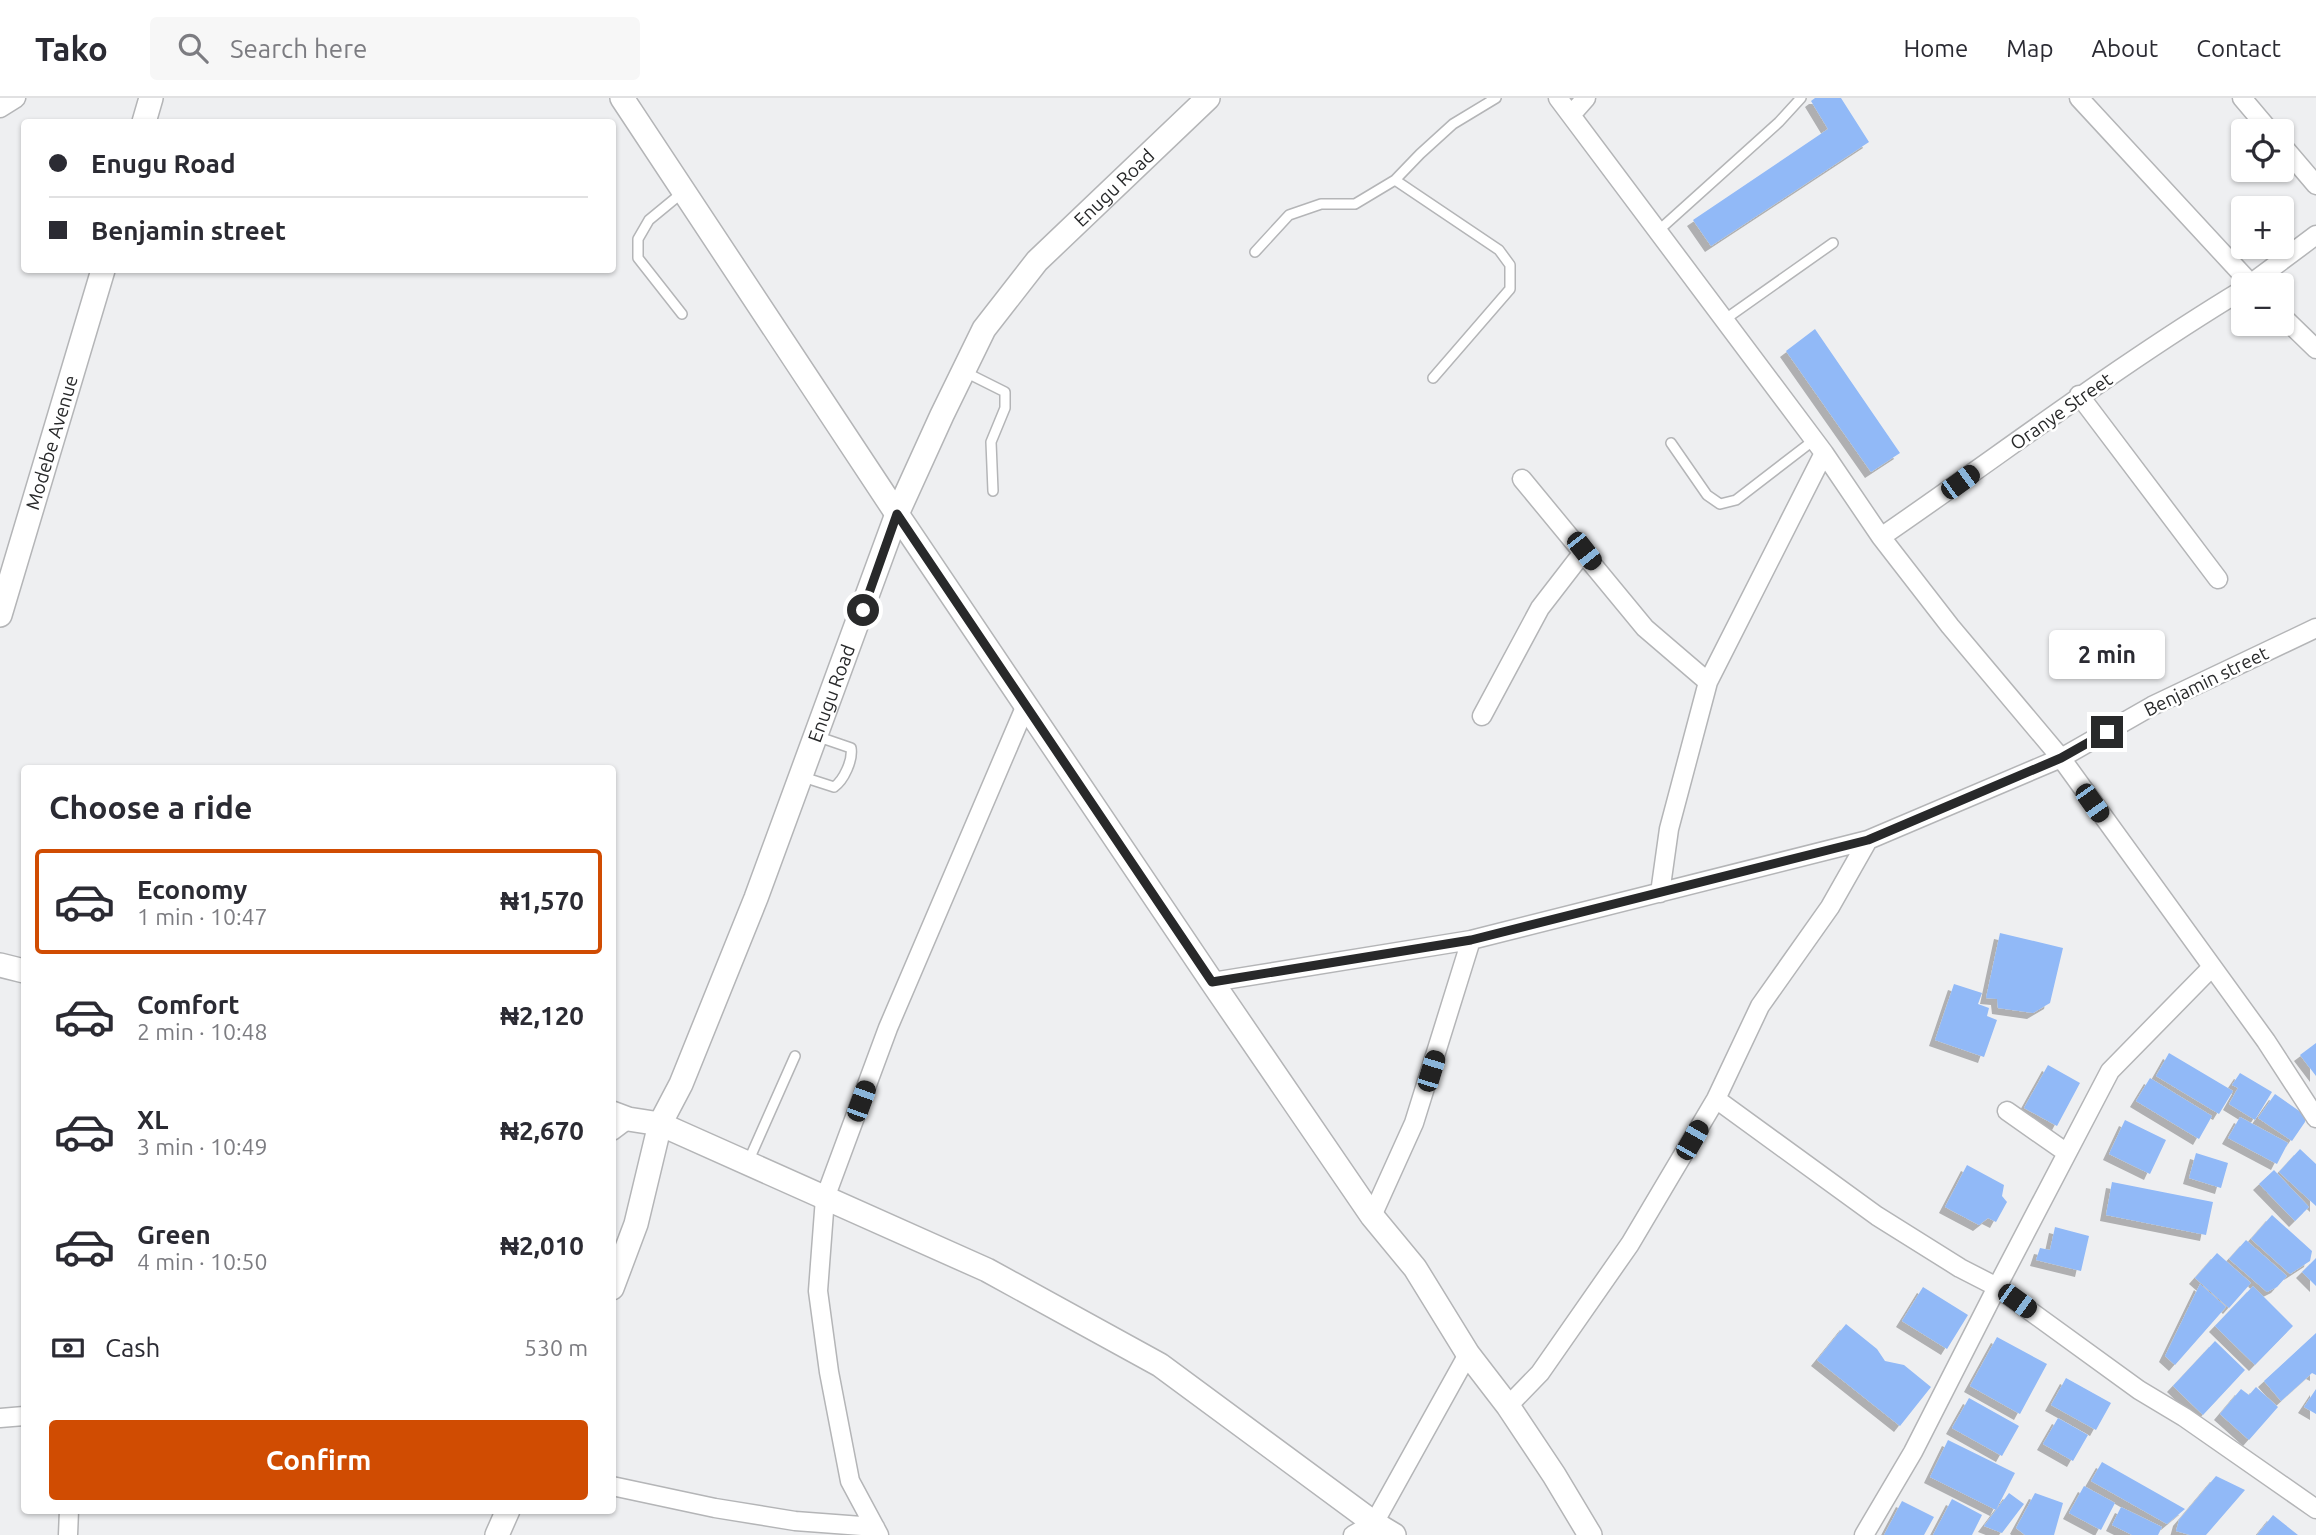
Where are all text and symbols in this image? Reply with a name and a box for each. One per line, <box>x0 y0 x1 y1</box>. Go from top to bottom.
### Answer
search box <box>150 17 640 80</box>
icon: search <box>174 29 212 67</box>
text: Tako <box>35 30 108 67</box>
text: Search here <box>230 34 367 63</box>
text: Home <box>1903 35 1968 62</box>
text: Map <box>2006 35 2053 62</box>
text: About <box>2091 35 2158 62</box>
text: Contact <box>2196 35 2281 62</box>
map controls <box>2231 119 2294 336</box>
button: locate <box>2231 119 2294 182</box>
street label: Enugu Road <box>1069 144 1159 231</box>
text: Enugu Road <box>91 149 235 178</box>
button: + <box>2231 196 2294 259</box>
text: Benjamin street <box>91 216 286 245</box>
button: − <box>2231 273 2294 336</box>
street label: Oranye Street <box>2006 367 2117 454</box>
street label: Modebe Avenue <box>21 373 82 512</box>
car <box>1937 461 1984 503</box>
car <box>1563 528 1606 574</box>
route start <box>847 594 879 626</box>
callout: 2 min <box>2049 630 2165 680</box>
street label: Enugu Road <box>803 641 859 745</box>
street label: Benjamin street <box>2140 641 2272 721</box>
text: 2 min <box>2078 642 2136 667</box>
route end <box>2091 716 2123 748</box>
car <box>2072 780 2113 826</box>
text: Choose a ride <box>49 789 252 825</box>
icon: car <box>53 870 116 933</box>
text: Economy <box>137 875 247 904</box>
text: ₦1,570 <box>500 886 584 915</box>
text: 1 min · 10:47 <box>137 904 268 929</box>
icon: car <box>53 985 116 1048</box>
text: Comfort <box>137 990 240 1019</box>
text: ₦2,120 <box>500 1001 584 1030</box>
text: 2 min · 10:48 <box>137 1019 268 1044</box>
car <box>1415 1048 1448 1094</box>
car <box>844 1078 879 1124</box>
icon: car <box>53 1100 116 1163</box>
text: XL <box>137 1105 168 1134</box>
text: ₦2,670 <box>500 1116 584 1145</box>
car <box>1673 1117 1712 1163</box>
text: 3 min · 10:49 <box>137 1134 268 1159</box>
icon: car <box>53 1215 116 1278</box>
text: Green <box>137 1220 211 1249</box>
text: ₦2,010 <box>500 1231 584 1260</box>
text: 4 min · 10:50 <box>137 1249 268 1274</box>
car <box>1994 1280 2041 1322</box>
icon: cash <box>49 1329 87 1367</box>
text: Cash <box>105 1333 160 1362</box>
text: 530 m <box>524 1335 588 1360</box>
button: Confirm <box>49 1420 588 1500</box>

